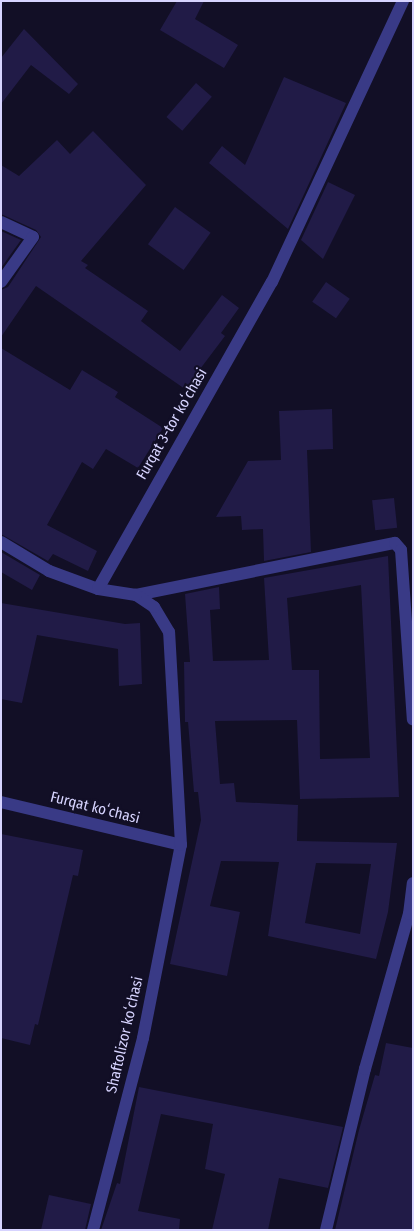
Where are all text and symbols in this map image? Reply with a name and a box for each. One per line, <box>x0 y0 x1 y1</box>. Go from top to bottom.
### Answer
street label: Furqat 3-tor koʻchasi <box>133 365 211 483</box>
street label: Furqat koʻchasi <box>48 788 142 828</box>
street label: Shaftolizor koʻchasi <box>103 975 147 1095</box>

